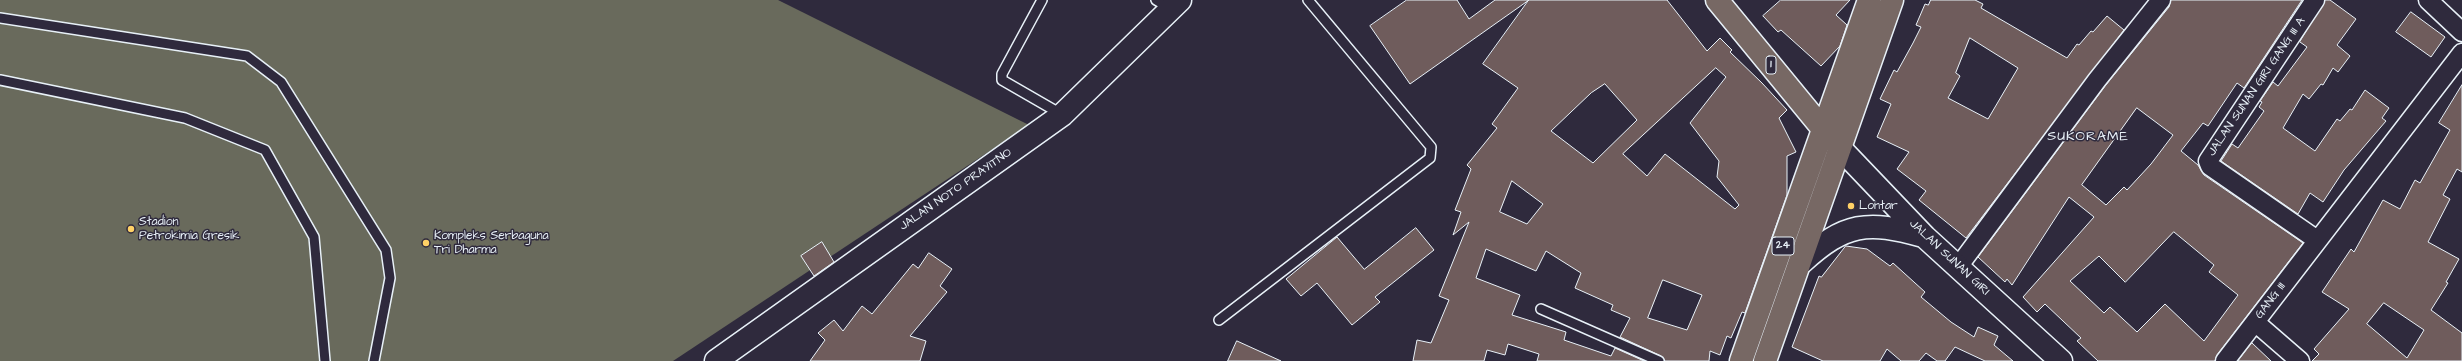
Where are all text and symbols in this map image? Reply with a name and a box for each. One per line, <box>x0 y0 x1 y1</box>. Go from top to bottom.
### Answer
street label: JALAN SUNAN GIRI GANG III A <box>2205 15 2309 159</box>
road number: 1 <box>1766 56 1776 74</box>
district label: SUKORAME <box>2047 129 2129 145</box>
street label: JALAN NOTO PRAYITNO <box>897 146 1015 234</box>
place label: Lontar <box>1859 199 1898 213</box>
marker: Lontar <box>1846 201 1856 211</box>
place label: Stadion Petrokimia Gresik <box>139 215 239 243</box>
street label: JALAN SUNAN GIRI <box>1906 217 1992 299</box>
marker: Stadion Petrokimia Gresik <box>126 224 136 234</box>
place label: Kompleks Serbaguna Tri Dharma <box>434 229 549 257</box>
road number: 24 <box>1772 237 1794 255</box>
marker: Kompleks Serbaguna Tri Dharma <box>421 238 431 248</box>
street label: GANG III <box>2253 280 2289 322</box>

